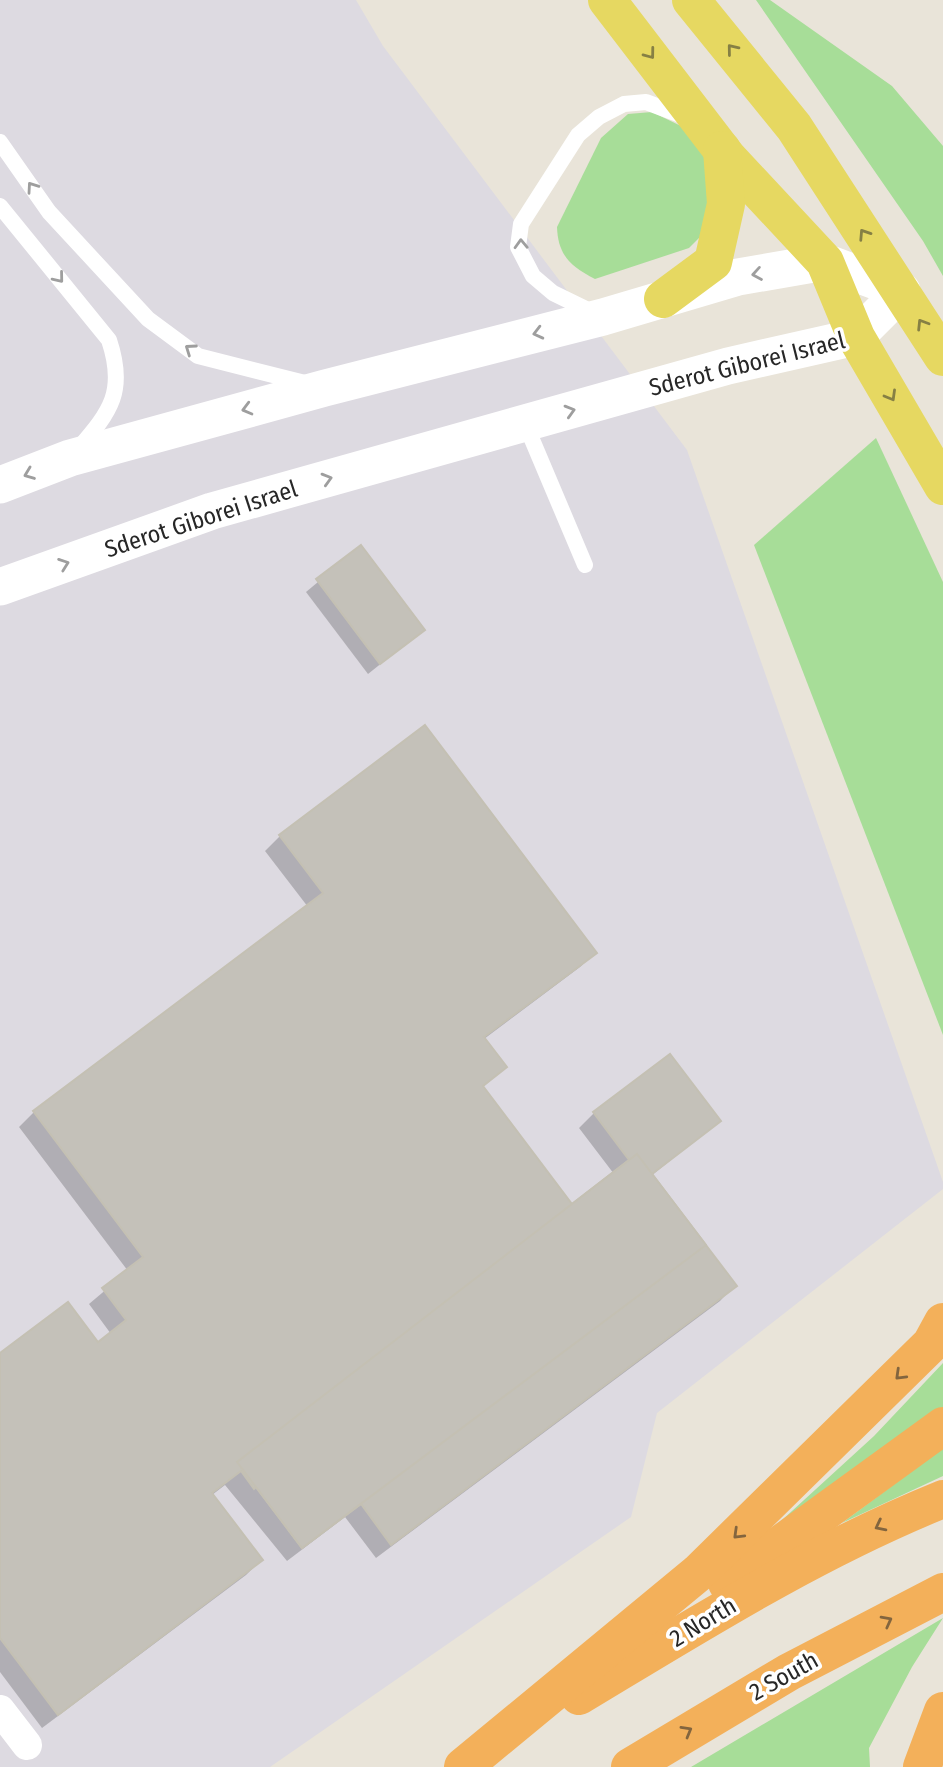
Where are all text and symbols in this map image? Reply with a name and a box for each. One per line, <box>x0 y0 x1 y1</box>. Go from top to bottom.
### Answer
one-way arrow <box>728 44 741 56</box>
one-way arrow <box>641 46 654 58</box>
one-way arrow <box>28 182 40 195</box>
one-way arrow <box>860 228 873 241</box>
one-way arrow <box>513 238 528 249</box>
one-way arrow <box>751 266 763 281</box>
one-way arrow <box>51 270 63 283</box>
one-way arrow <box>918 318 931 331</box>
one-way arrow <box>532 325 544 339</box>
street label: Sderot Giborei Israel <box>646 326 848 402</box>
one-way arrow <box>185 345 198 357</box>
one-way arrow <box>882 388 895 401</box>
one-way arrow <box>241 401 253 416</box>
one-way arrow <box>564 404 576 419</box>
one-way arrow <box>23 466 35 480</box>
one-way arrow <box>321 473 333 487</box>
street label: Sderot Giborei Israel <box>101 475 301 563</box>
one-way arrow <box>58 558 70 572</box>
one-way arrow <box>895 1366 908 1379</box>
one-way arrow <box>875 1517 887 1531</box>
one-way arrow <box>733 1526 746 1539</box>
street label: 2 North <box>665 1591 741 1653</box>
one-way arrow <box>879 1616 892 1629</box>
street label: 2 South <box>745 1646 823 1706</box>
one-way arrow <box>680 1726 693 1739</box>

